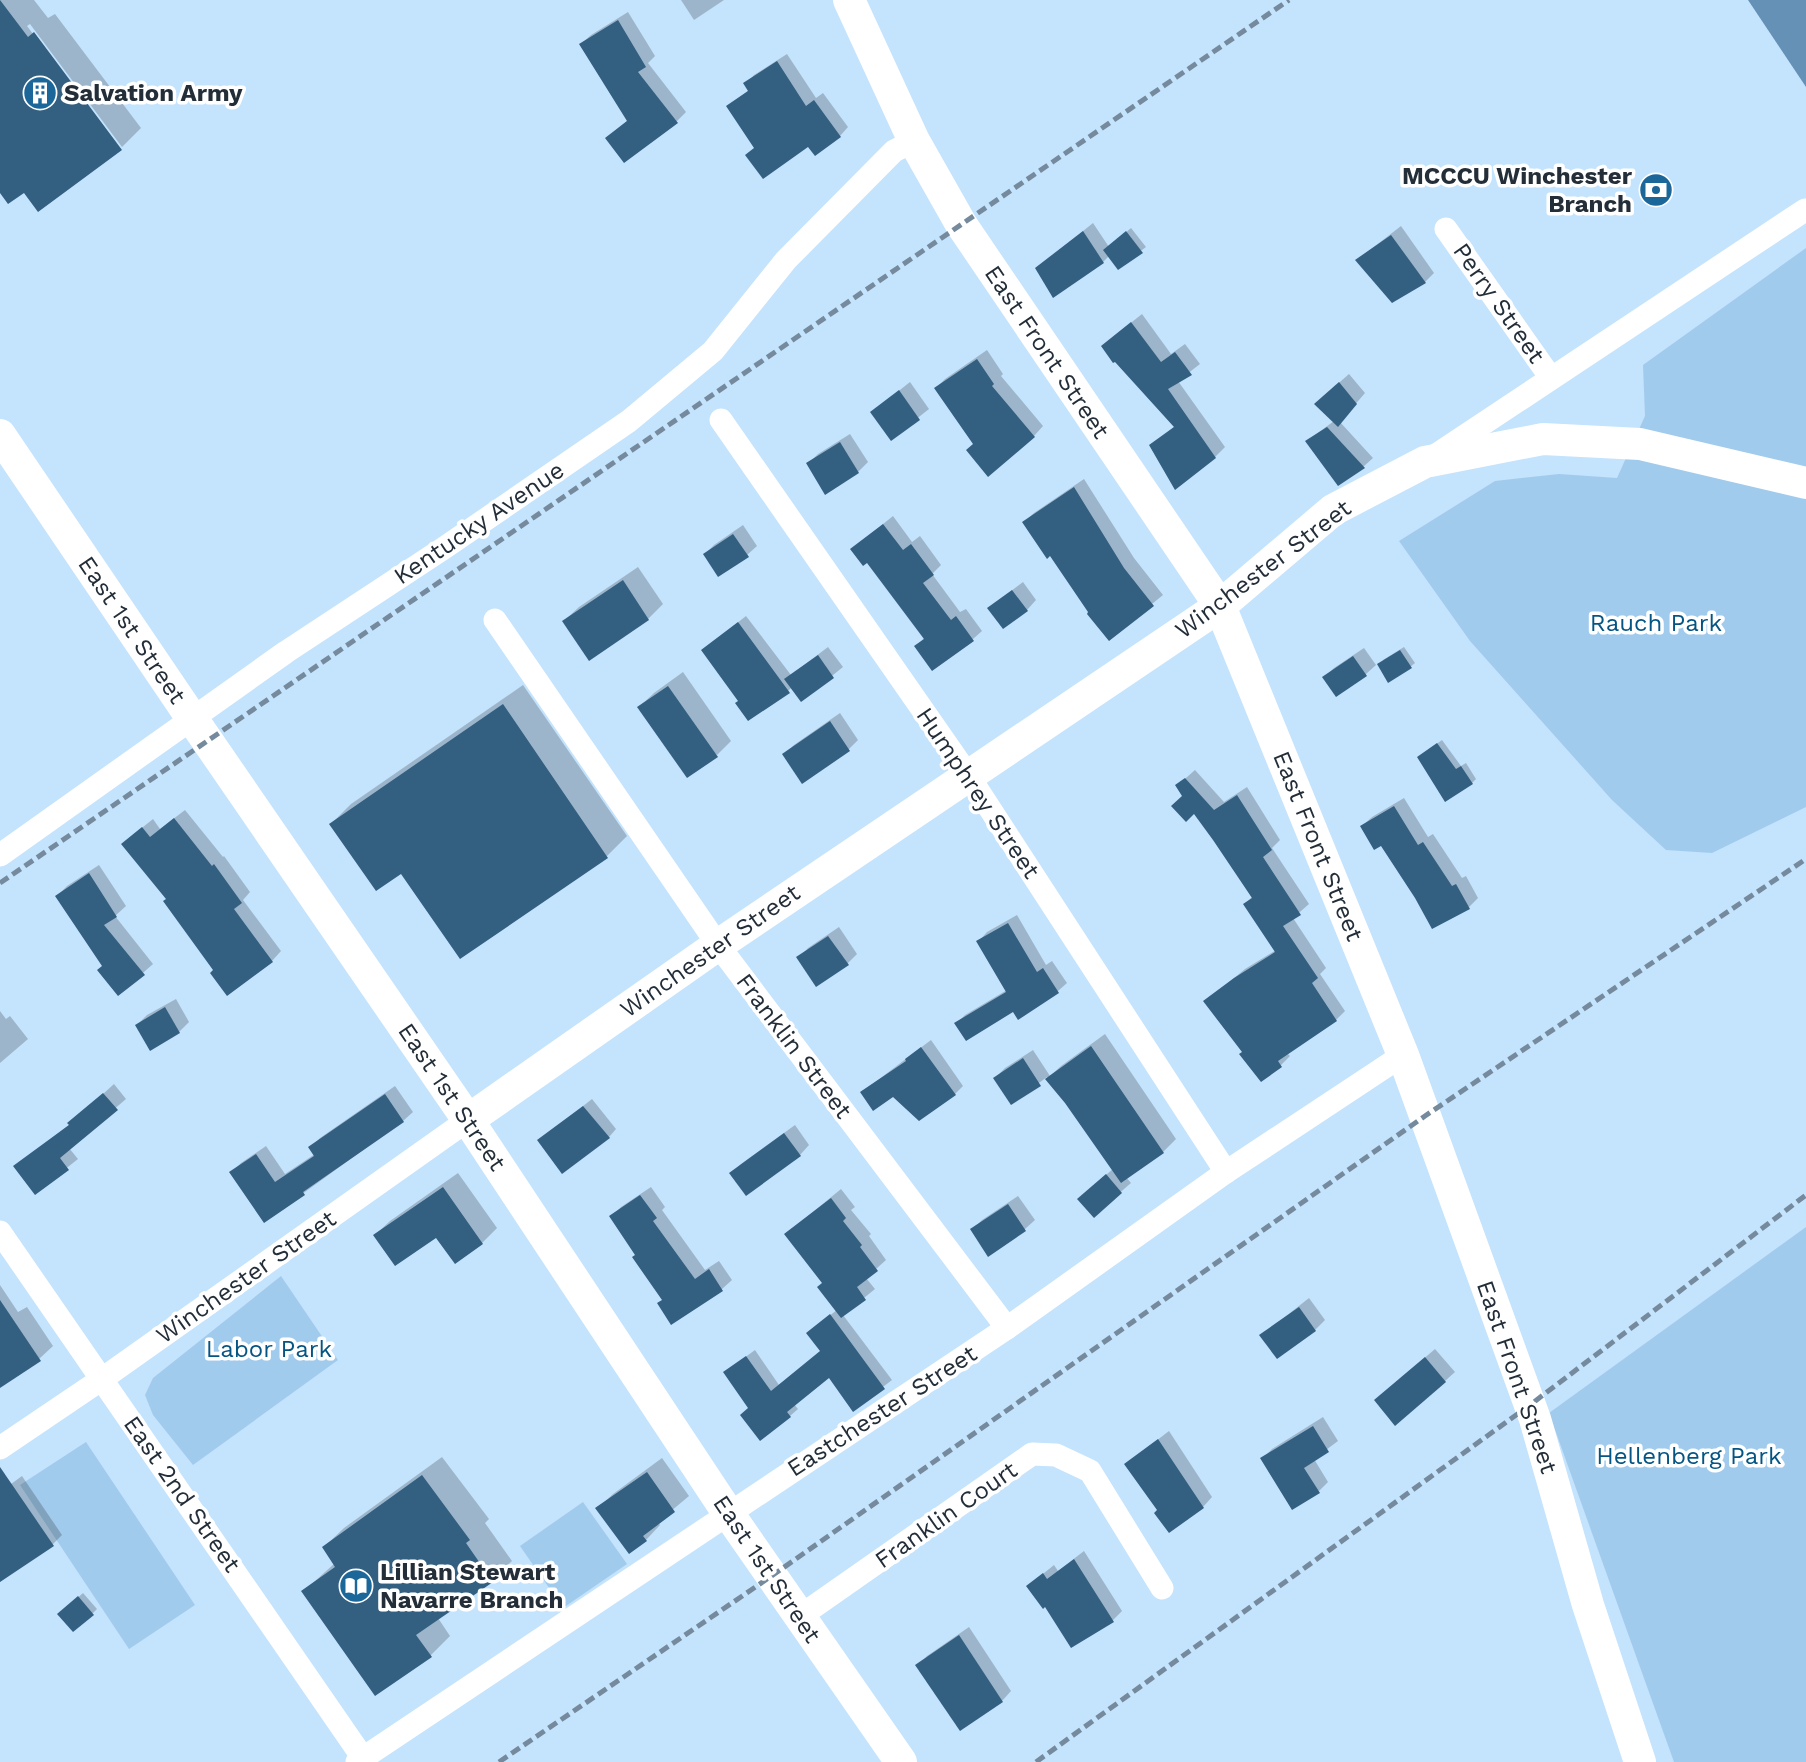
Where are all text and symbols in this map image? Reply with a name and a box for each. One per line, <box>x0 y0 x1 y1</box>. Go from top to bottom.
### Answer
building icon: Salvation Army <box>21 74 59 112</box>
place label: Salvation Army <box>64 79 243 107</box>
place label: MCCCU Winchester Branch <box>1402 162 1633 218</box>
bank icon: MCCCU Winchester Branch <box>1637 171 1675 209</box>
street label: Perry Street <box>1447 238 1551 368</box>
street label: East Front Street <box>979 260 1115 444</box>
street label: Kentucky Avenue <box>389 456 569 590</box>
street label: Winchester Street <box>1170 494 1356 644</box>
street label: East 1st Street <box>72 551 192 709</box>
park label: Rauch Park <box>1590 609 1723 637</box>
street label: Humphrey Street <box>911 702 1045 884</box>
street label: East Front Street <box>1267 747 1369 945</box>
street label: Winchester Street <box>615 879 805 1023</box>
street label: Franklin Street <box>730 968 858 1124</box>
street label: East 1st Street <box>392 1018 512 1176</box>
street label: Winchester Street <box>151 1205 341 1349</box>
street label: East Front Street <box>1471 1277 1563 1477</box>
park label: Labor Park <box>206 1335 333 1363</box>
street label: Eastchester Street <box>782 1339 982 1483</box>
street label: East 2nd Street <box>118 1411 246 1577</box>
park label: Hellenberg Park <box>1596 1442 1782 1470</box>
street label: Franklin Court <box>870 1456 1022 1574</box>
street label: East 1st Street <box>707 1490 827 1648</box>
place label: Lillian Stewart Navarre Branch <box>380 1558 563 1614</box>
library icon: Lillian Stewart Navarre Branch <box>337 1567 375 1605</box>

